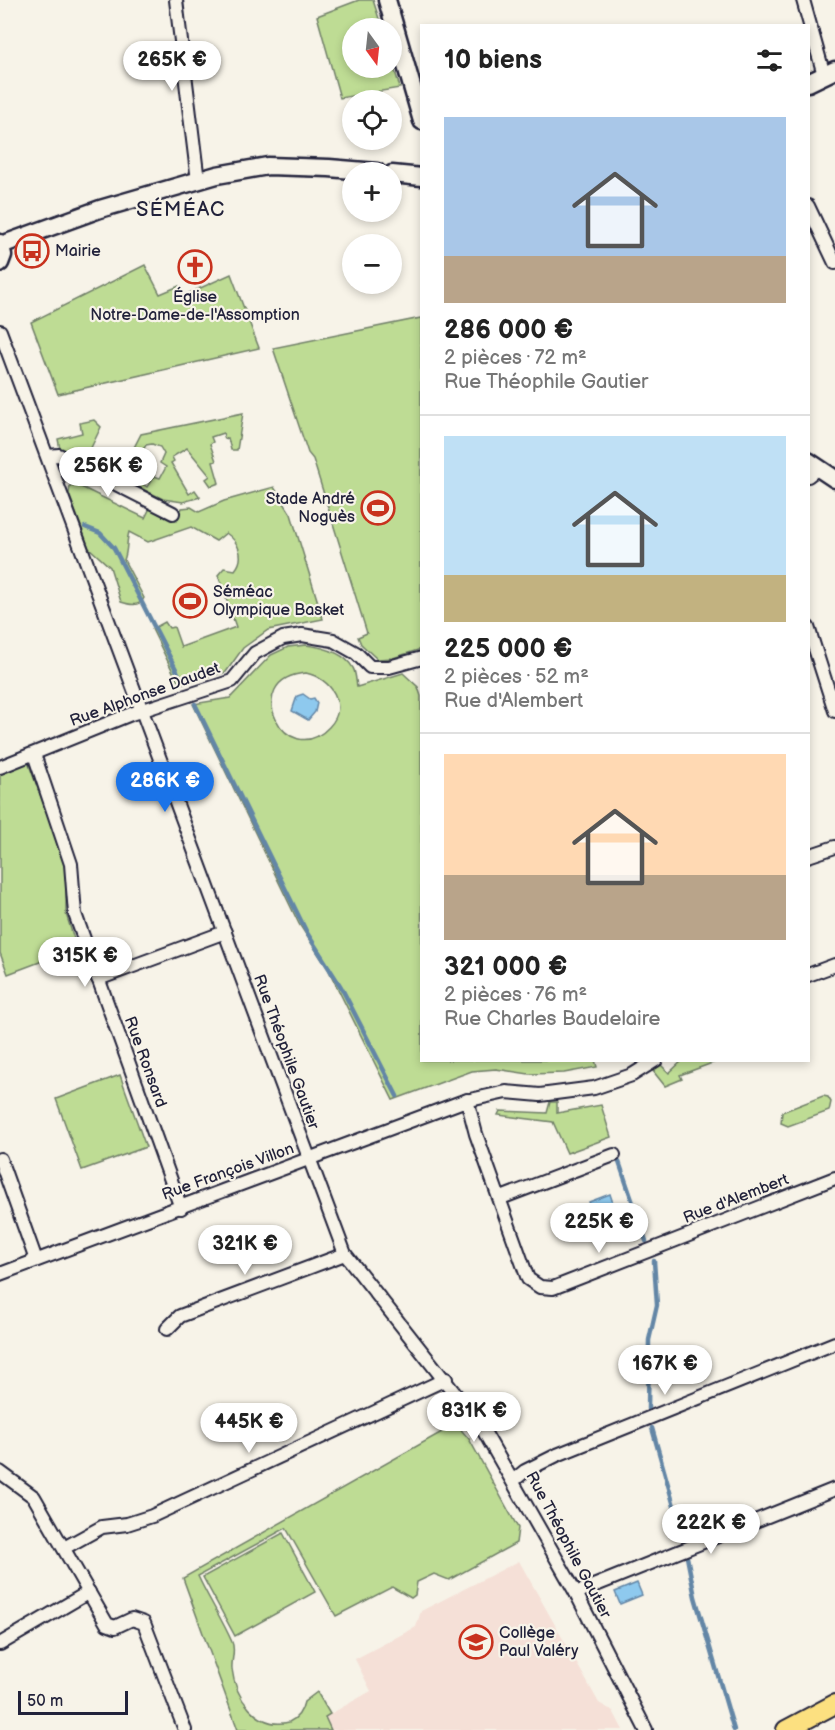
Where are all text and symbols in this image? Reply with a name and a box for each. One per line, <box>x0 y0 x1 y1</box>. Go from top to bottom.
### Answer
north arrow <box>342 18 402 78</box>
map controls <box>342 18 402 294</box>
pin: 265K € <box>123 41 221 92</box>
icon: filters <box>753 44 786 77</box>
text: 10 biens <box>444 45 542 76</box>
text: 265K € <box>137 48 207 72</box>
button: locate <box>342 90 402 150</box>
icon: home <box>561 156 669 264</box>
button: + <box>342 162 402 222</box>
district label: SÉMÉAC <box>136 197 226 222</box>
bus stop icon: Mairie <box>14 233 50 269</box>
button: − <box>342 234 402 294</box>
place label: Mairie <box>55 242 101 261</box>
church icon: Église Notre-Dame-de-l'Assomption <box>177 249 213 285</box>
place label: Église Notre-Dame-de-l'Assomption <box>90 286 300 325</box>
text: 286 000 € <box>444 315 573 346</box>
text: 2 pièces · 72 m² <box>444 346 587 370</box>
text: Rue Théophile Gautier <box>444 370 648 394</box>
pin: 256K € <box>59 447 157 498</box>
text: 256K € <box>73 454 143 478</box>
icon: home <box>561 475 669 583</box>
place label: Stade André Noguès <box>266 490 355 527</box>
sports icon: Stade André Noguès <box>360 490 396 526</box>
sports icon: Séméac Olympique Basket <box>172 583 208 619</box>
place label: Séméac Olympique Basket <box>213 583 344 620</box>
text: 225 000 € <box>444 634 572 665</box>
street label: Rue Alphonse Daudet <box>67 659 223 731</box>
text: 2 pièces · 52 m² <box>444 665 589 689</box>
text: Rue d'Alembert <box>444 689 583 713</box>
pin: 286K € <box>116 762 214 813</box>
text: 286K € <box>130 769 200 793</box>
icon: home <box>561 793 669 901</box>
pin: 315K € <box>36 937 134 988</box>
text: 315K € <box>52 944 118 968</box>
text: 321 000 € <box>444 952 567 983</box>
street label: Rue Théophile Gautier <box>249 972 323 1132</box>
text: 2 pièces · 76 m² <box>444 983 587 1007</box>
text: Rue Charles Baudelaire <box>444 1007 660 1031</box>
street label: Rue Ronsard <box>120 1014 170 1110</box>
street label: Rue François Villon <box>159 1139 297 1205</box>
street label: Rue d'Alembert <box>681 1170 791 1228</box>
pin: 225K € <box>550 1203 648 1254</box>
text: 225K € <box>564 1210 634 1234</box>
pin: 321K € <box>196 1225 294 1276</box>
text: 321K € <box>212 1232 278 1256</box>
pin: 167K € <box>616 1345 714 1396</box>
text: 167K € <box>632 1352 698 1376</box>
pin: 831K € <box>425 1392 523 1443</box>
text: 831K € <box>441 1399 507 1423</box>
pin: 445K € <box>200 1403 298 1454</box>
text: 445K € <box>214 1410 284 1434</box>
street label: Rue Théophile Gautier <box>521 1468 615 1622</box>
pin: 222K € <box>662 1504 760 1555</box>
text: 222K € <box>676 1511 746 1535</box>
school or university icon: Collège Paul Valéry <box>458 1624 494 1660</box>
place label: Collège Paul Valéry <box>499 1624 579 1661</box>
scale bar <box>18 1688 128 1716</box>
text: 50 m <box>27 1692 63 1711</box>

